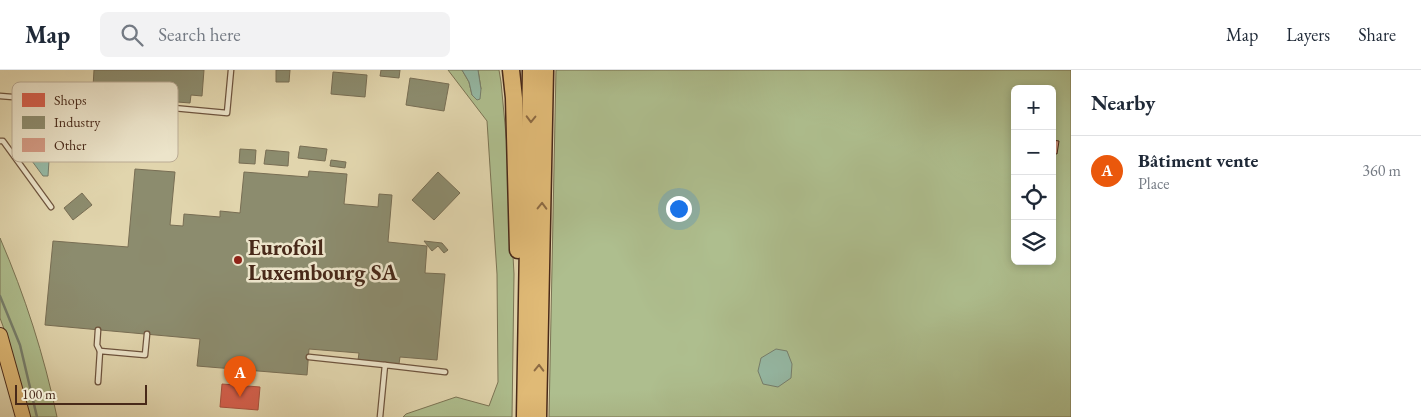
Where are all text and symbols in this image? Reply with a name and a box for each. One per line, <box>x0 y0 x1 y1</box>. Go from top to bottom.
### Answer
search box <box>100 12 450 57</box>
text: Map <box>25 19 70 50</box>
icon: search <box>118 21 146 49</box>
text: Search here <box>158 22 241 47</box>
text: Map <box>1226 23 1258 46</box>
text: Layers <box>1286 23 1330 46</box>
text: Share <box>1358 23 1396 46</box>
legend <box>12 82 178 162</box>
map controls <box>1011 85 1056 265</box>
button: + <box>1011 85 1056 130</box>
text: Nearby <box>1091 89 1155 116</box>
text: Shops <box>54 91 87 109</box>
text: Industry <box>54 113 101 131</box>
one-way arrow <box>526 115 536 123</box>
button: − <box>1011 130 1056 175</box>
text: Other <box>54 136 87 154</box>
text: Bâtiment vente <box>1138 148 1259 173</box>
text: A <box>1101 160 1113 181</box>
text: 360 m <box>1362 160 1401 181</box>
text: Place <box>1138 173 1170 194</box>
button: locate <box>1011 175 1056 220</box>
your location <box>666 196 692 222</box>
one-way arrow <box>537 202 547 210</box>
button: layers <box>1011 220 1056 265</box>
place label: Eurofoil Luxembourg SA <box>248 233 398 287</box>
marker: Eurofoil Luxembourg SA <box>232 254 244 266</box>
pin: A <box>224 356 256 397</box>
one-way arrow <box>534 364 544 372</box>
scale bar <box>15 382 148 405</box>
text: 100 m <box>22 385 56 403</box>

